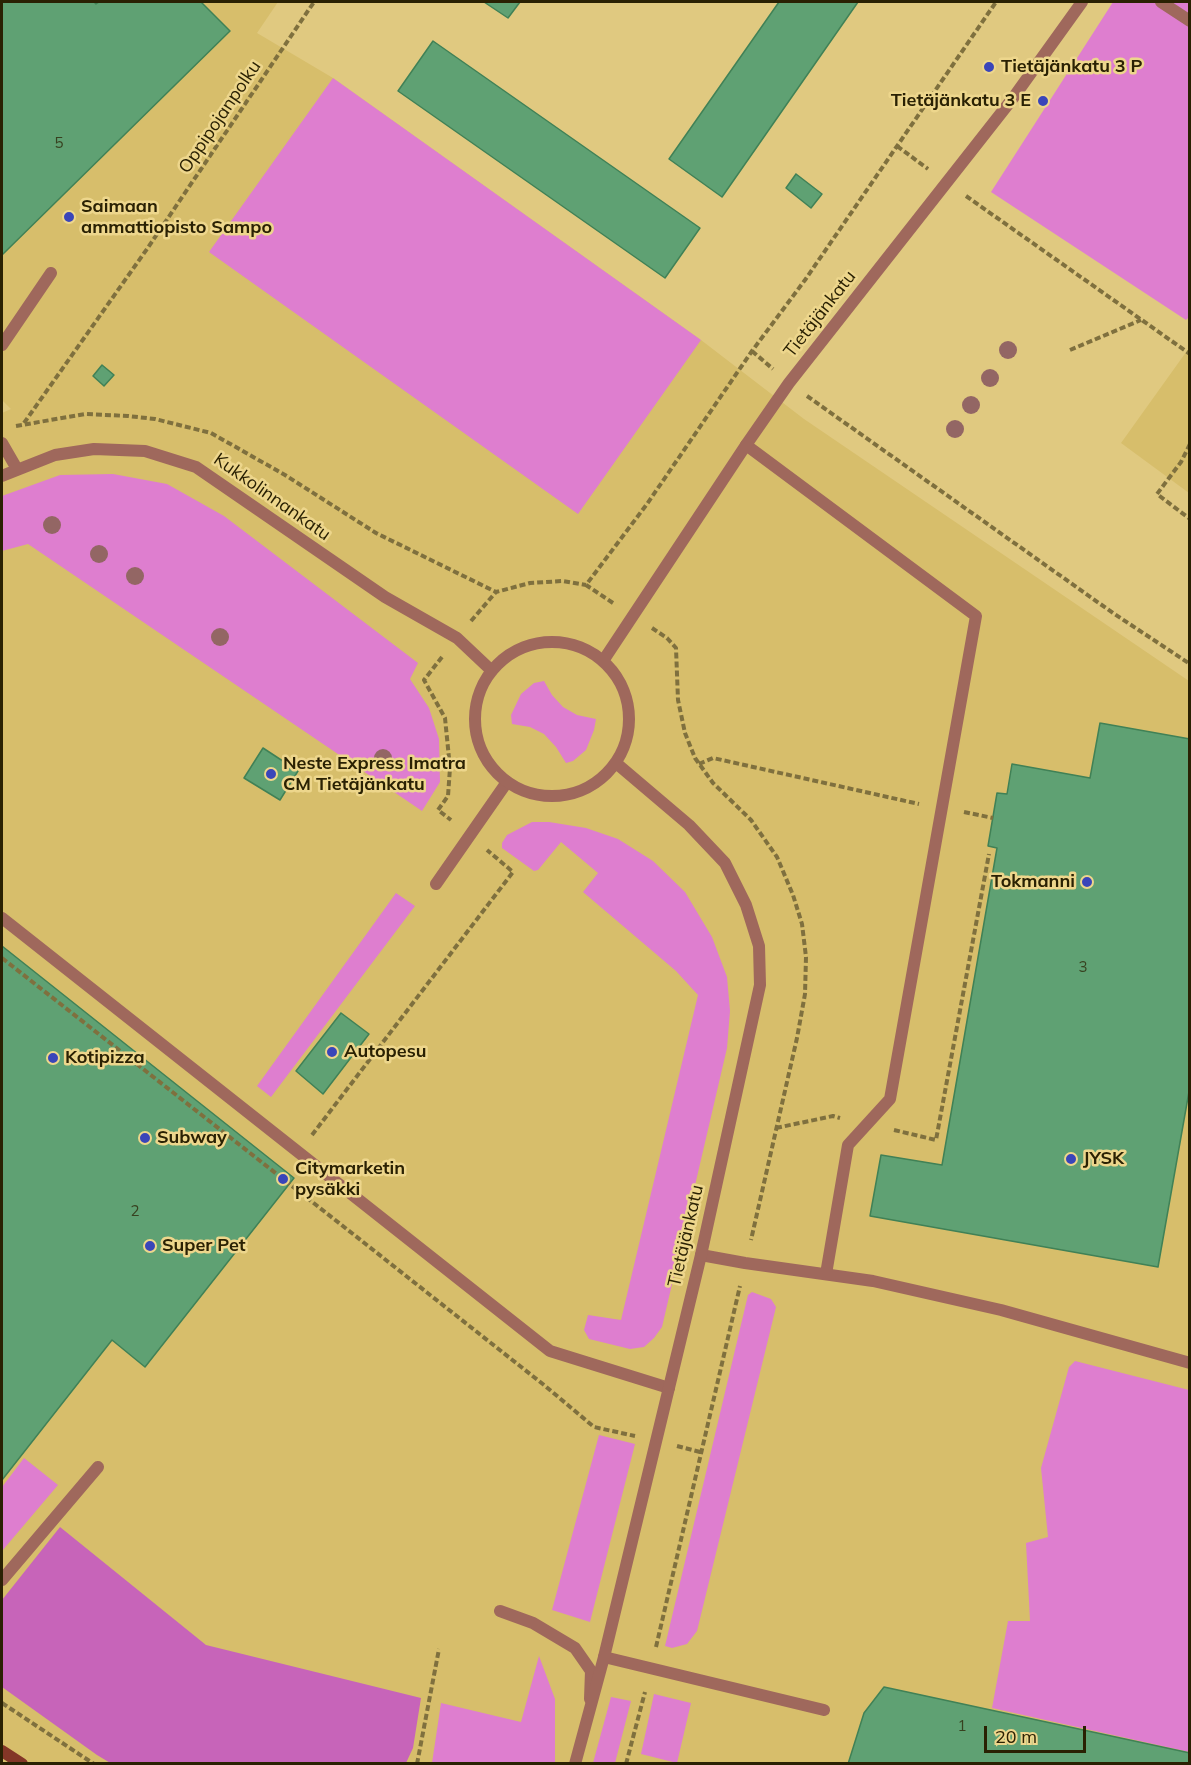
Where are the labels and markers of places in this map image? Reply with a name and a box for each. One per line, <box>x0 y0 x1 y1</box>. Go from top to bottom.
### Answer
place label: Tietäjänkatu 3 P <box>1001 56 1143 78</box>
marker: Tietäjänkatu 3 P <box>982 60 996 74</box>
place label: Tietäjänkatu 3 E <box>891 90 1031 112</box>
marker: Tietäjänkatu 3 E <box>1036 94 1050 108</box>
place label: Saimaan ammattiopisto Sampo <box>81 196 272 238</box>
marker: Saimaan ammattiopisto Sampo <box>62 210 76 224</box>
place label: Neste Express Imatra CM Tietäjänkatu <box>283 753 466 795</box>
marker: Neste Express Imatra CM Tietäjänkatu <box>264 767 278 781</box>
place label: Tokmanni <box>991 871 1075 893</box>
marker: Tokmanni <box>1080 875 1094 889</box>
place label: Autopesu <box>344 1041 426 1063</box>
marker: Autopesu <box>325 1045 339 1059</box>
place label: Kotipizza <box>65 1047 145 1069</box>
marker: Kotipizza <box>46 1051 60 1065</box>
place label: Subway <box>157 1127 227 1149</box>
marker: Subway <box>138 1131 152 1145</box>
place label: JYSK <box>1083 1148 1124 1170</box>
marker: JYSK <box>1064 1152 1078 1166</box>
place label: Citymarketin pysäkki <box>295 1158 405 1200</box>
marker: Citymarketin pysäkki <box>276 1172 290 1186</box>
place label: Super Pet <box>162 1235 246 1257</box>
marker: Super Pet <box>143 1239 157 1253</box>

